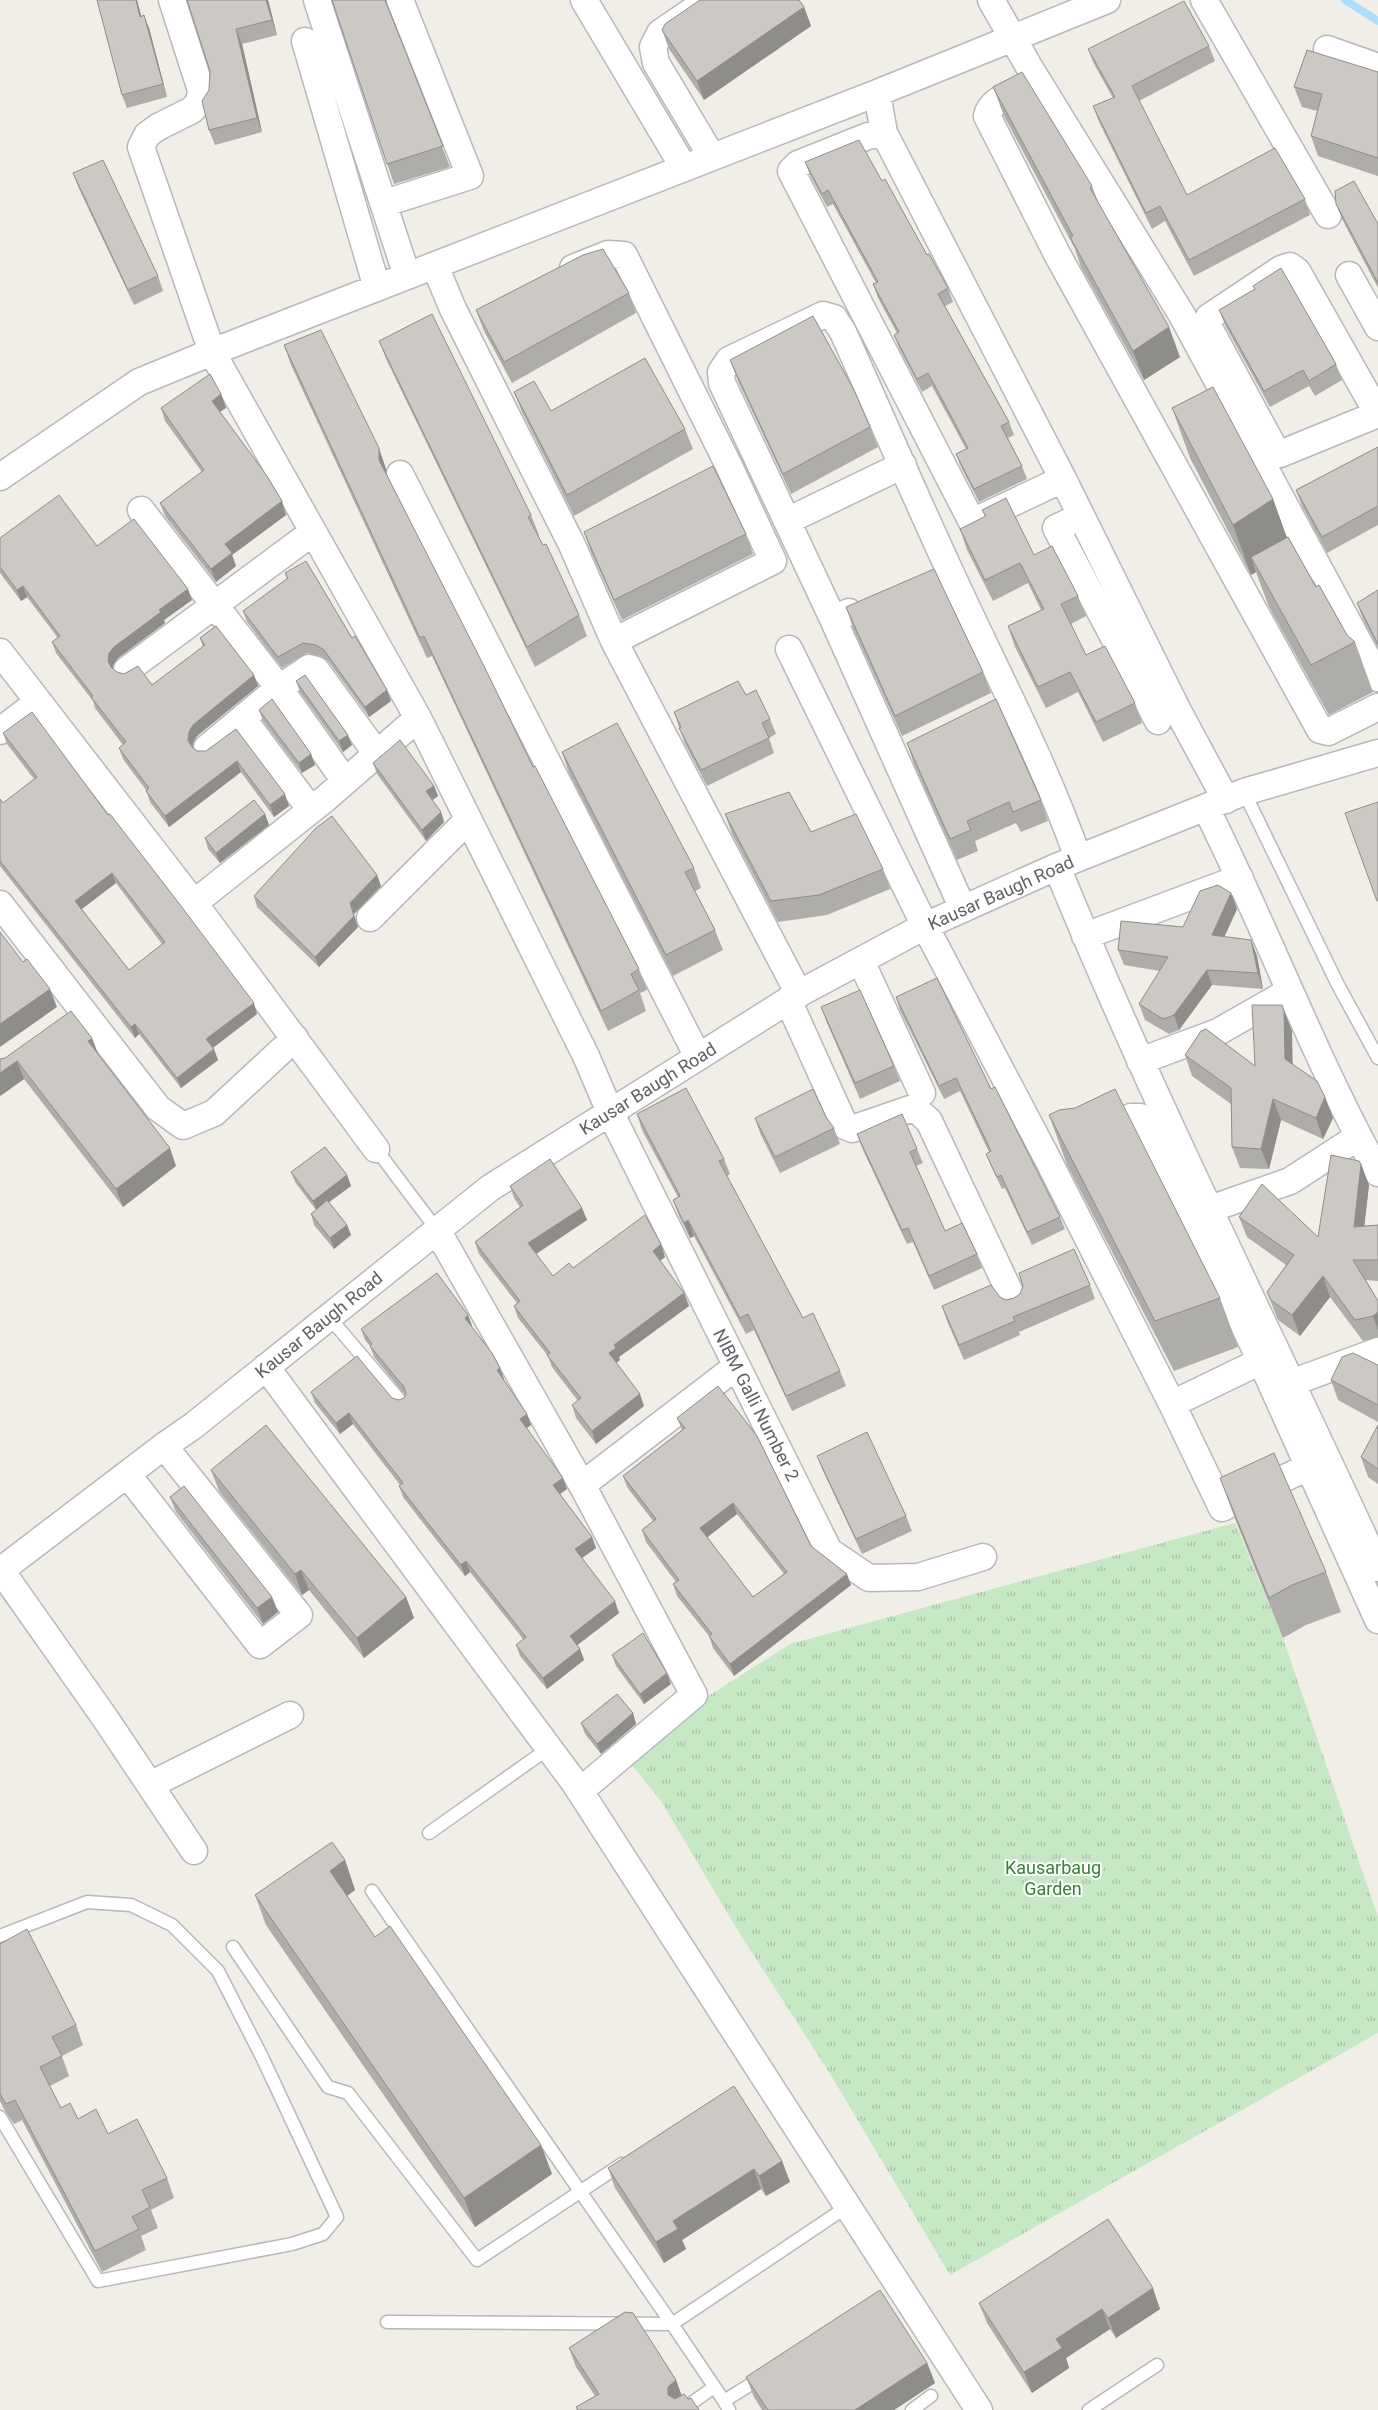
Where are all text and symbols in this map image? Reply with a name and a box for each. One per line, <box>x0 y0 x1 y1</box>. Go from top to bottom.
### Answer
street label: Kausar Baugh Road <box>925 851 1077 934</box>
street label: Kausar Baugh Road <box>575 1038 720 1139</box>
street label: Kausar Baugh Road <box>251 1267 386 1382</box>
street label: NIBM Galli Number 2 <box>709 1325 804 1484</box>
park label: Kausarbaug Garden <box>1005 1857 1101 1899</box>

